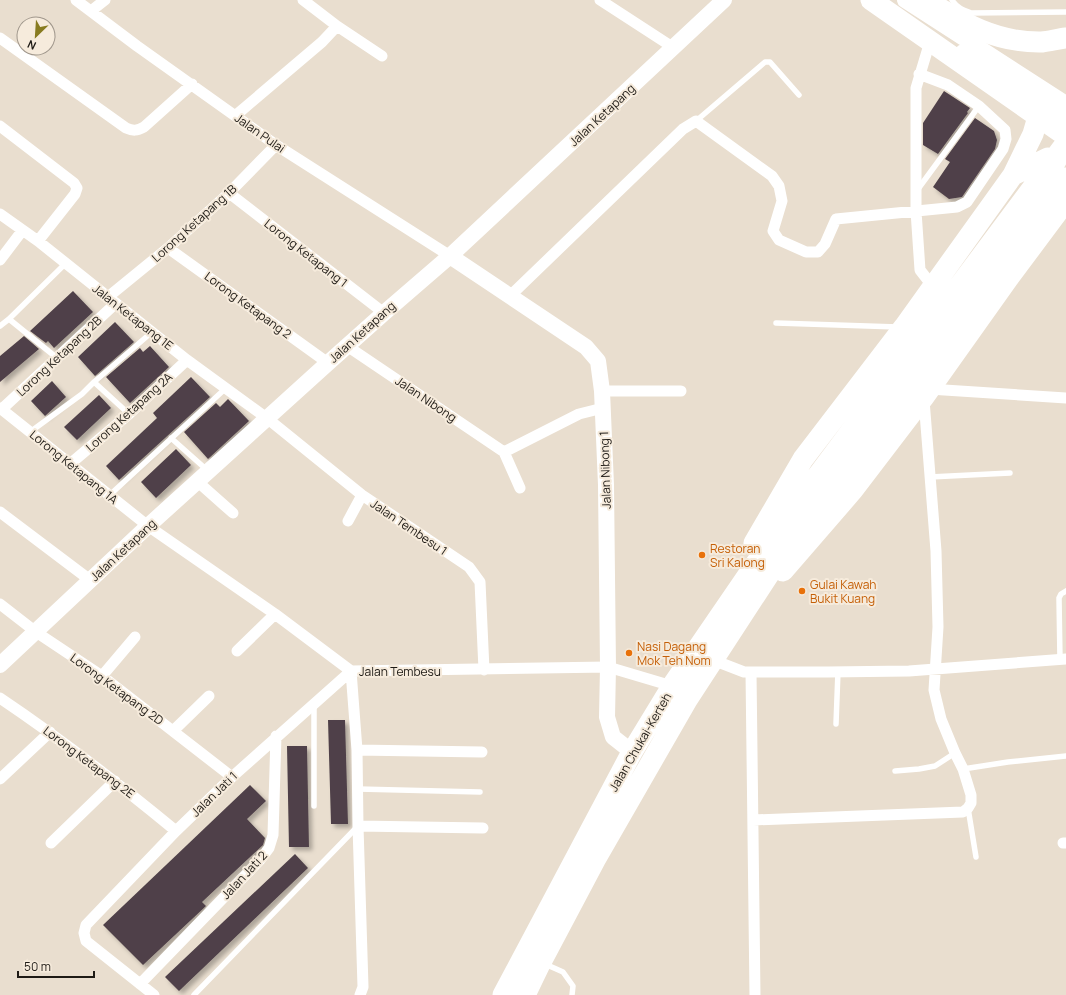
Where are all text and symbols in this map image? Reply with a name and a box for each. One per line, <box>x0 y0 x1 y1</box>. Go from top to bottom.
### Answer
north arrow <box>16 16 56 56</box>
text: N <box>25 37 38 54</box>
street label: Jalan Ketapang <box>565 80 639 150</box>
street label: Jalan Pulai <box>231 109 289 157</box>
street label: Lorong Ketapang 1B <box>148 180 240 266</box>
street label: Lorong Ketapang 1 <box>261 215 351 291</box>
street label: Lorong Ketapang 2 <box>201 268 295 342</box>
street label: Jalan Ketapang 1E <box>89 280 177 354</box>
street label: Jalan Ketapang <box>325 297 399 367</box>
street label: Lorong Ketapang 2B <box>13 312 105 400</box>
street label: Lorong Ketapang 2A <box>82 368 176 455</box>
street label: Jalan Nibong <box>392 372 460 426</box>
street label: Lorong Ketapang 1A <box>26 426 122 508</box>
street label: Jalan Nibong 1 <box>595 431 615 509</box>
street label: Jalan Tembesu 1 <box>367 495 451 559</box>
street label: Jalan Ketapang <box>86 515 160 585</box>
place label: Restoran Sri Kalong <box>710 540 765 571</box>
marker: Restoran Sri Kalong <box>697 550 707 560</box>
place label: Gulai Kawah Bukit Kuang <box>810 576 876 607</box>
marker: Gulai Kawah Bukit Kuang <box>797 586 807 596</box>
place label: Nasi Dagang Mok Teh Nom <box>637 638 711 669</box>
marker: Nasi Dagang Mok Teh Nom <box>624 648 634 658</box>
street label: Lorong Ketapang 2D <box>67 649 167 729</box>
street label: Jalan Tembesu <box>359 663 441 680</box>
street label: Jalan Chukai-Kerteh <box>605 690 675 794</box>
street label: Lorong Ketapang 2E <box>40 722 138 802</box>
street label: Jalan Jati 1 <box>187 768 241 820</box>
street label: Jalan Jati 2 <box>217 847 271 903</box>
scale bar <box>18 953 94 979</box>
text: 50 m <box>24 958 51 975</box>

